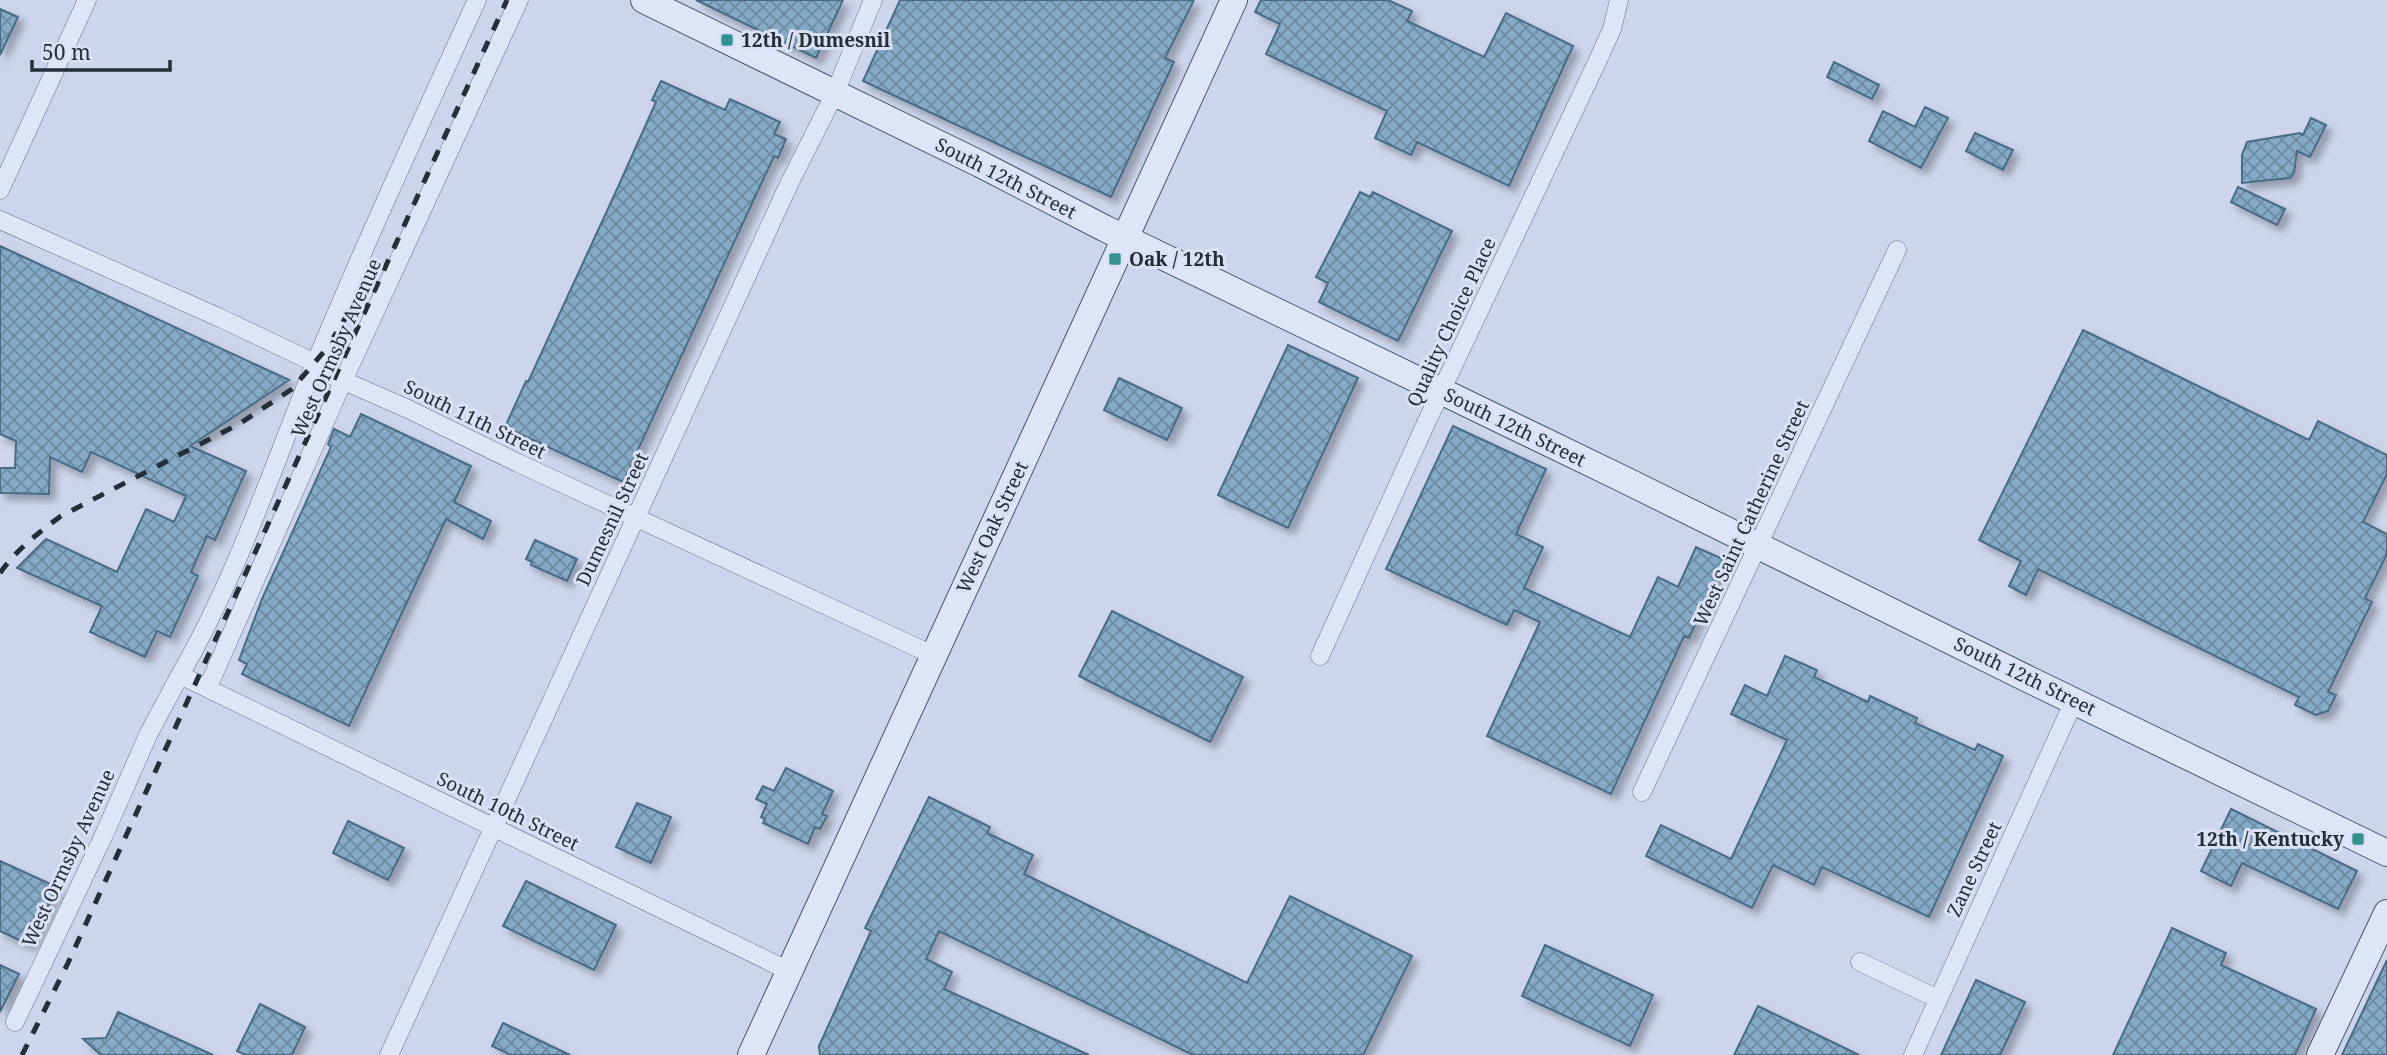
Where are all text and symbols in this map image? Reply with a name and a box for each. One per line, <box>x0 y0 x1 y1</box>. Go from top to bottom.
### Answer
place label: 12th / Dumesnil <box>741 27 891 53</box>
scale bar <box>32 28 170 72</box>
marker: 12th / Dumesnil <box>719 32 735 48</box>
text: 50 m <box>42 38 91 66</box>
street label: South 12th Street <box>931 131 1081 225</box>
street label: Quality Choice Place <box>1400 233 1502 411</box>
place label: Oak / 12th <box>1129 246 1225 272</box>
marker: Oak / 12th <box>1107 251 1123 267</box>
street label: West Ormsby Avenue <box>285 254 387 442</box>
street label: South 11th Street <box>400 373 551 465</box>
street label: South 12th Street <box>1440 381 1591 473</box>
street label: West Saint Catherine Street <box>1687 395 1815 630</box>
street label: Dumesnil Street <box>570 448 654 590</box>
street label: West Oak Street <box>950 456 1034 597</box>
street label: South 12th Street <box>1950 630 2101 722</box>
street label: West Ormsby Avenue <box>15 765 121 951</box>
street label: South 10th Street <box>433 765 584 857</box>
street label: Zane Street <box>1941 817 2008 921</box>
place label: 12th / Kentucky <box>2196 826 2344 852</box>
marker: 12th / Kentucky <box>2350 831 2366 847</box>

